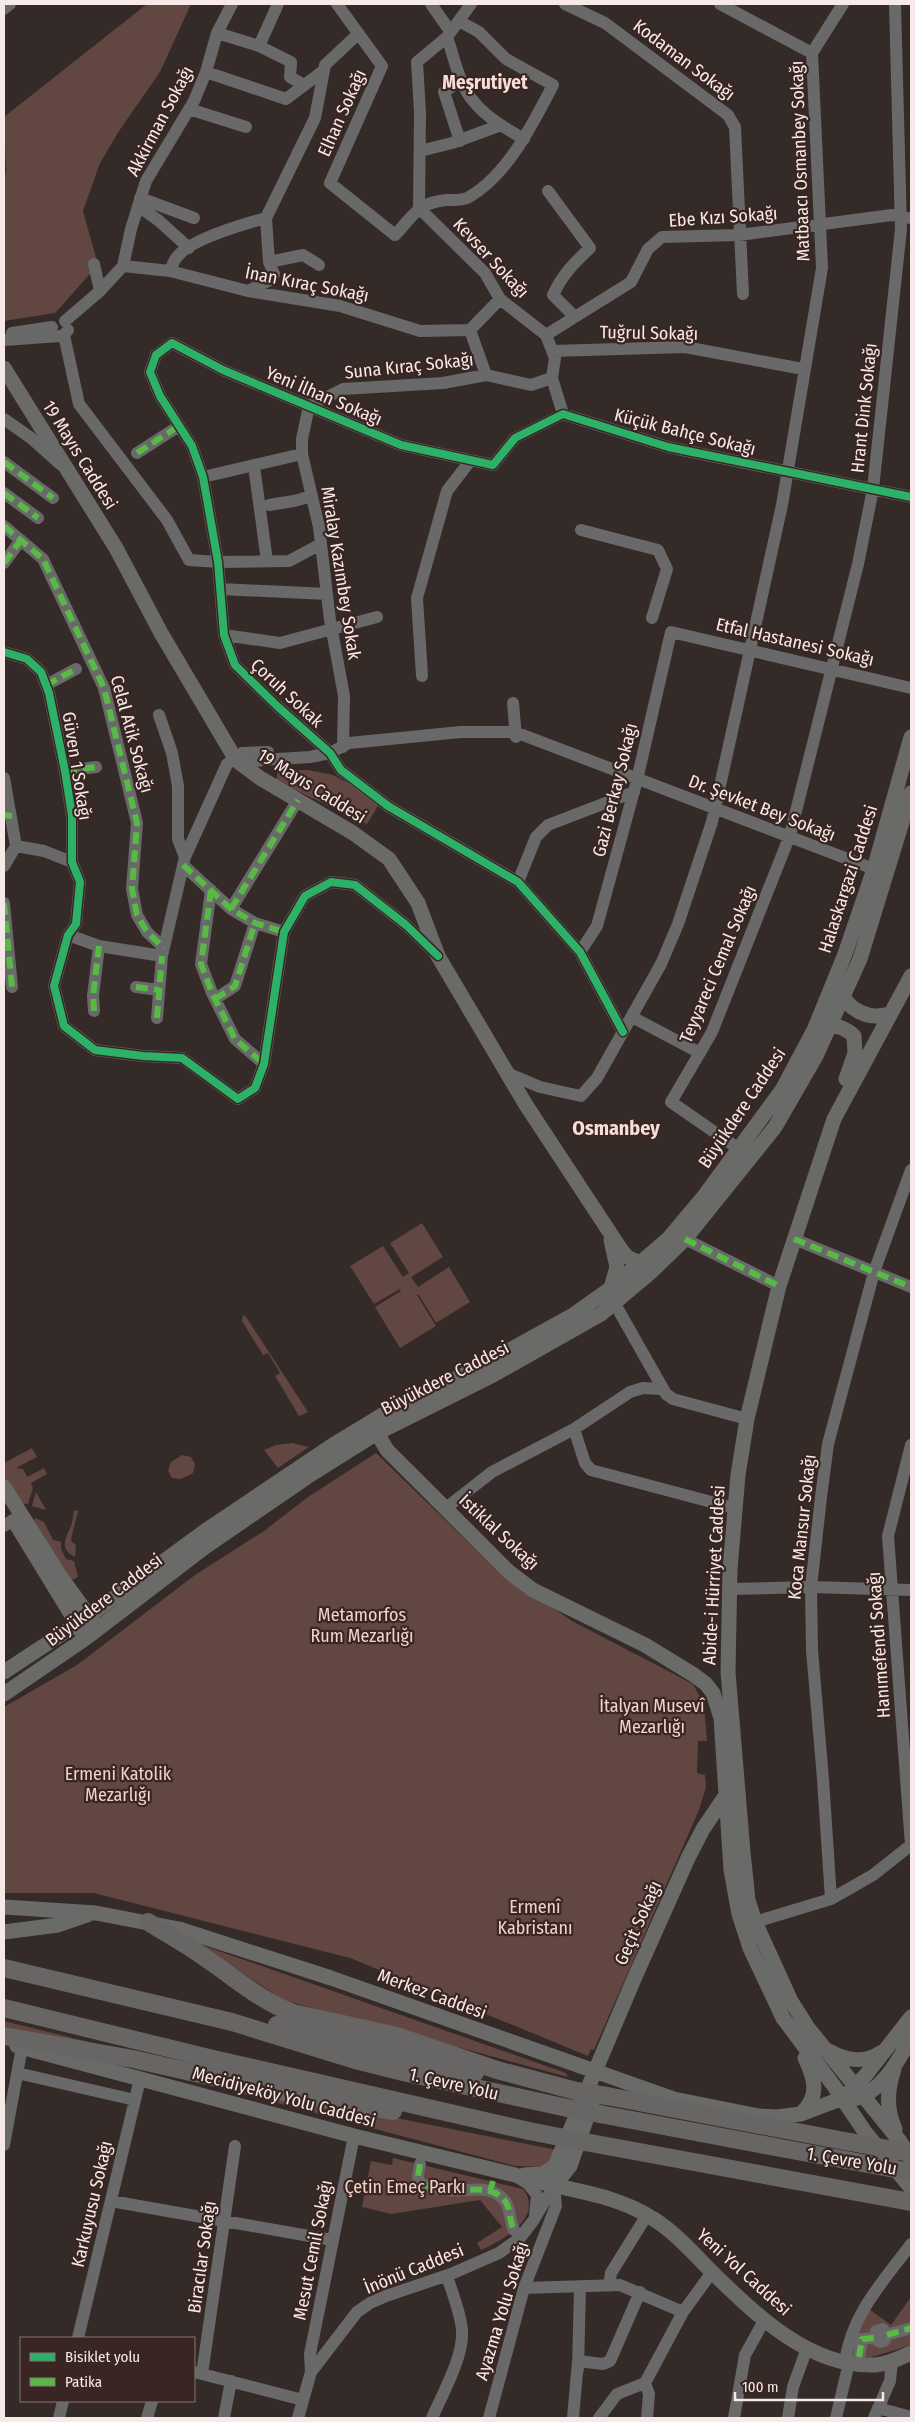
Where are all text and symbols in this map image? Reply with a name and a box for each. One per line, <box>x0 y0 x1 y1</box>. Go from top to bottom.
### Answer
street label: Kodaman Sokağı <box>629 15 739 105</box>
street label: Matbaacı Osmanbey Sokağı <box>786 60 814 262</box>
street label: Akkirman Sokağı <box>122 62 198 180</box>
street label: Elhan Sokağı <box>313 66 371 160</box>
district label: Meşrutiyet <box>442 71 528 94</box>
street label: Ebe Kızı Sokağı <box>668 202 778 232</box>
street label: Kevser Sokağı <box>448 213 534 303</box>
street label: İnan Kıraç Sokağı <box>243 261 371 307</box>
street label: Tuğrul Sokağı <box>600 321 698 345</box>
street label: Hrant Dink Sokağı <box>846 342 882 474</box>
street label: Suna Kıraç Sokağı <box>343 348 475 384</box>
street label: Yeni İlhan Sokağı <box>262 362 386 430</box>
street label: 19 Mayıs Caddesi <box>38 397 122 513</box>
street label: Küçük Bahçe Sokağı <box>612 404 758 460</box>
street label: Miralay Kazımbey Sokak <box>316 485 366 662</box>
street label: Etfal Hastanesi Sokağı <box>714 613 876 671</box>
street label: Çoruh Sokak <box>246 654 328 733</box>
street label: Celal Atik Sokağı <box>106 673 158 795</box>
street label: Güven 1 Sokağı <box>58 710 96 822</box>
street label: Gazi Berkay Sokağı <box>588 721 642 859</box>
street label: 19 Mayıs Caddesi <box>254 744 370 828</box>
street label: Dr. Şevket Bey Sokağı <box>686 770 838 846</box>
street label: Halaskargazi Caddesi <box>814 802 882 956</box>
street label: Teyyareci Cemal Sokağı <box>675 882 761 1046</box>
street label: Büyükdere Caddesi <box>694 1044 790 1172</box>
district label: Osmanbey <box>572 1116 660 1140</box>
street label: Büyükdere Caddesi <box>377 1336 513 1420</box>
street label: Koca Mansur Sokağı <box>783 1453 821 1601</box>
street label: Abide-i Hürriyet Caddesi <box>698 1484 730 1666</box>
street label: İstiklal Sokağı <box>454 1489 544 1575</box>
street label: Büyükdere Caddesi <box>41 1549 167 1651</box>
street label: Hanımefendi Sokağı <box>863 1571 895 1719</box>
park label: Metamorfos Rum Mezarlığı <box>310 1604 414 1647</box>
park label: İtalyan Musevî Mezarlığı <box>599 1695 705 1738</box>
park label: Ermeni Katolik Mezarlığı <box>65 1763 172 1806</box>
street label: Geçit Sokağı <box>610 1878 666 1968</box>
park label: Ermenî Kabristanı <box>498 1896 572 1939</box>
street label: Merkez Caddesi <box>374 1964 490 2024</box>
street label: Mecidiyeköy Yolu Caddesi <box>190 2062 378 2132</box>
street label: 1. Çevre Yolu <box>407 2063 501 2105</box>
street label: Karkuyusu Sokağı <box>67 2139 117 2269</box>
street label: 1. Çevre Yolu <box>805 2142 899 2180</box>
park label: Çetin Emeç Parkı <box>344 2176 466 2198</box>
street label: Mesut Cemil Sokağı <box>289 2178 337 2322</box>
street label: Biracılar Sokağı <box>183 2199 221 2315</box>
street label: Yeni Yol Caddesi <box>692 2224 796 2320</box>
street label: İnönü Caddesi <box>361 2239 467 2299</box>
street label: Ayazma Yolu Sokağı <box>470 2239 534 2383</box>
legend <box>20 2337 195 2402</box>
text: Bisiklet yolu <box>65 2348 140 2366</box>
scale bar <box>735 2370 882 2402</box>
text: Patika <box>65 2373 102 2391</box>
text: 100 m <box>742 2378 779 2396</box>

